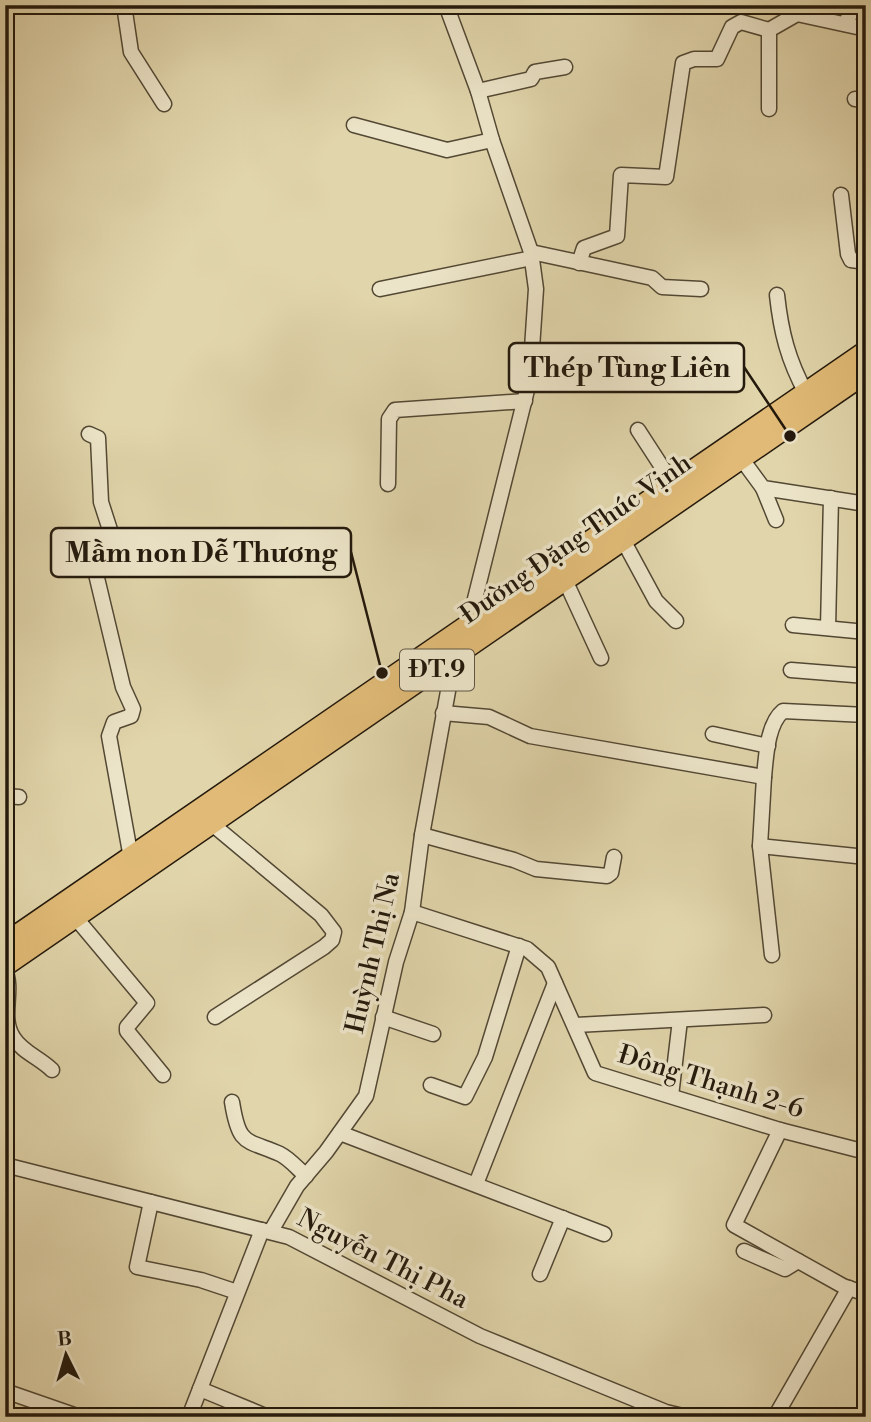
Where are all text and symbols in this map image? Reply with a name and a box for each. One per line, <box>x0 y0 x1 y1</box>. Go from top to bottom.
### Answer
callout: Thép Tùng Liên <box>509 343 744 392</box>
text: Thép Tùng Liên <box>523 351 731 386</box>
street label: Đường Đặng Thúc Vịnh <box>454 447 698 631</box>
callout: Mầm non Dễ Thương <box>51 528 351 577</box>
text: Mầm non Dễ Thương <box>65 536 338 571</box>
road number: ĐT.9 <box>400 650 474 690</box>
street label: Huỳnh Thị Na <box>339 869 407 1036</box>
street label: Đông Thạnh 2-6 <box>614 1039 808 1125</box>
street label: Nguyễn Thị Pha <box>292 1202 475 1316</box>
north arrow <box>32 1320 102 1390</box>
text: B <box>56 1326 73 1352</box>

